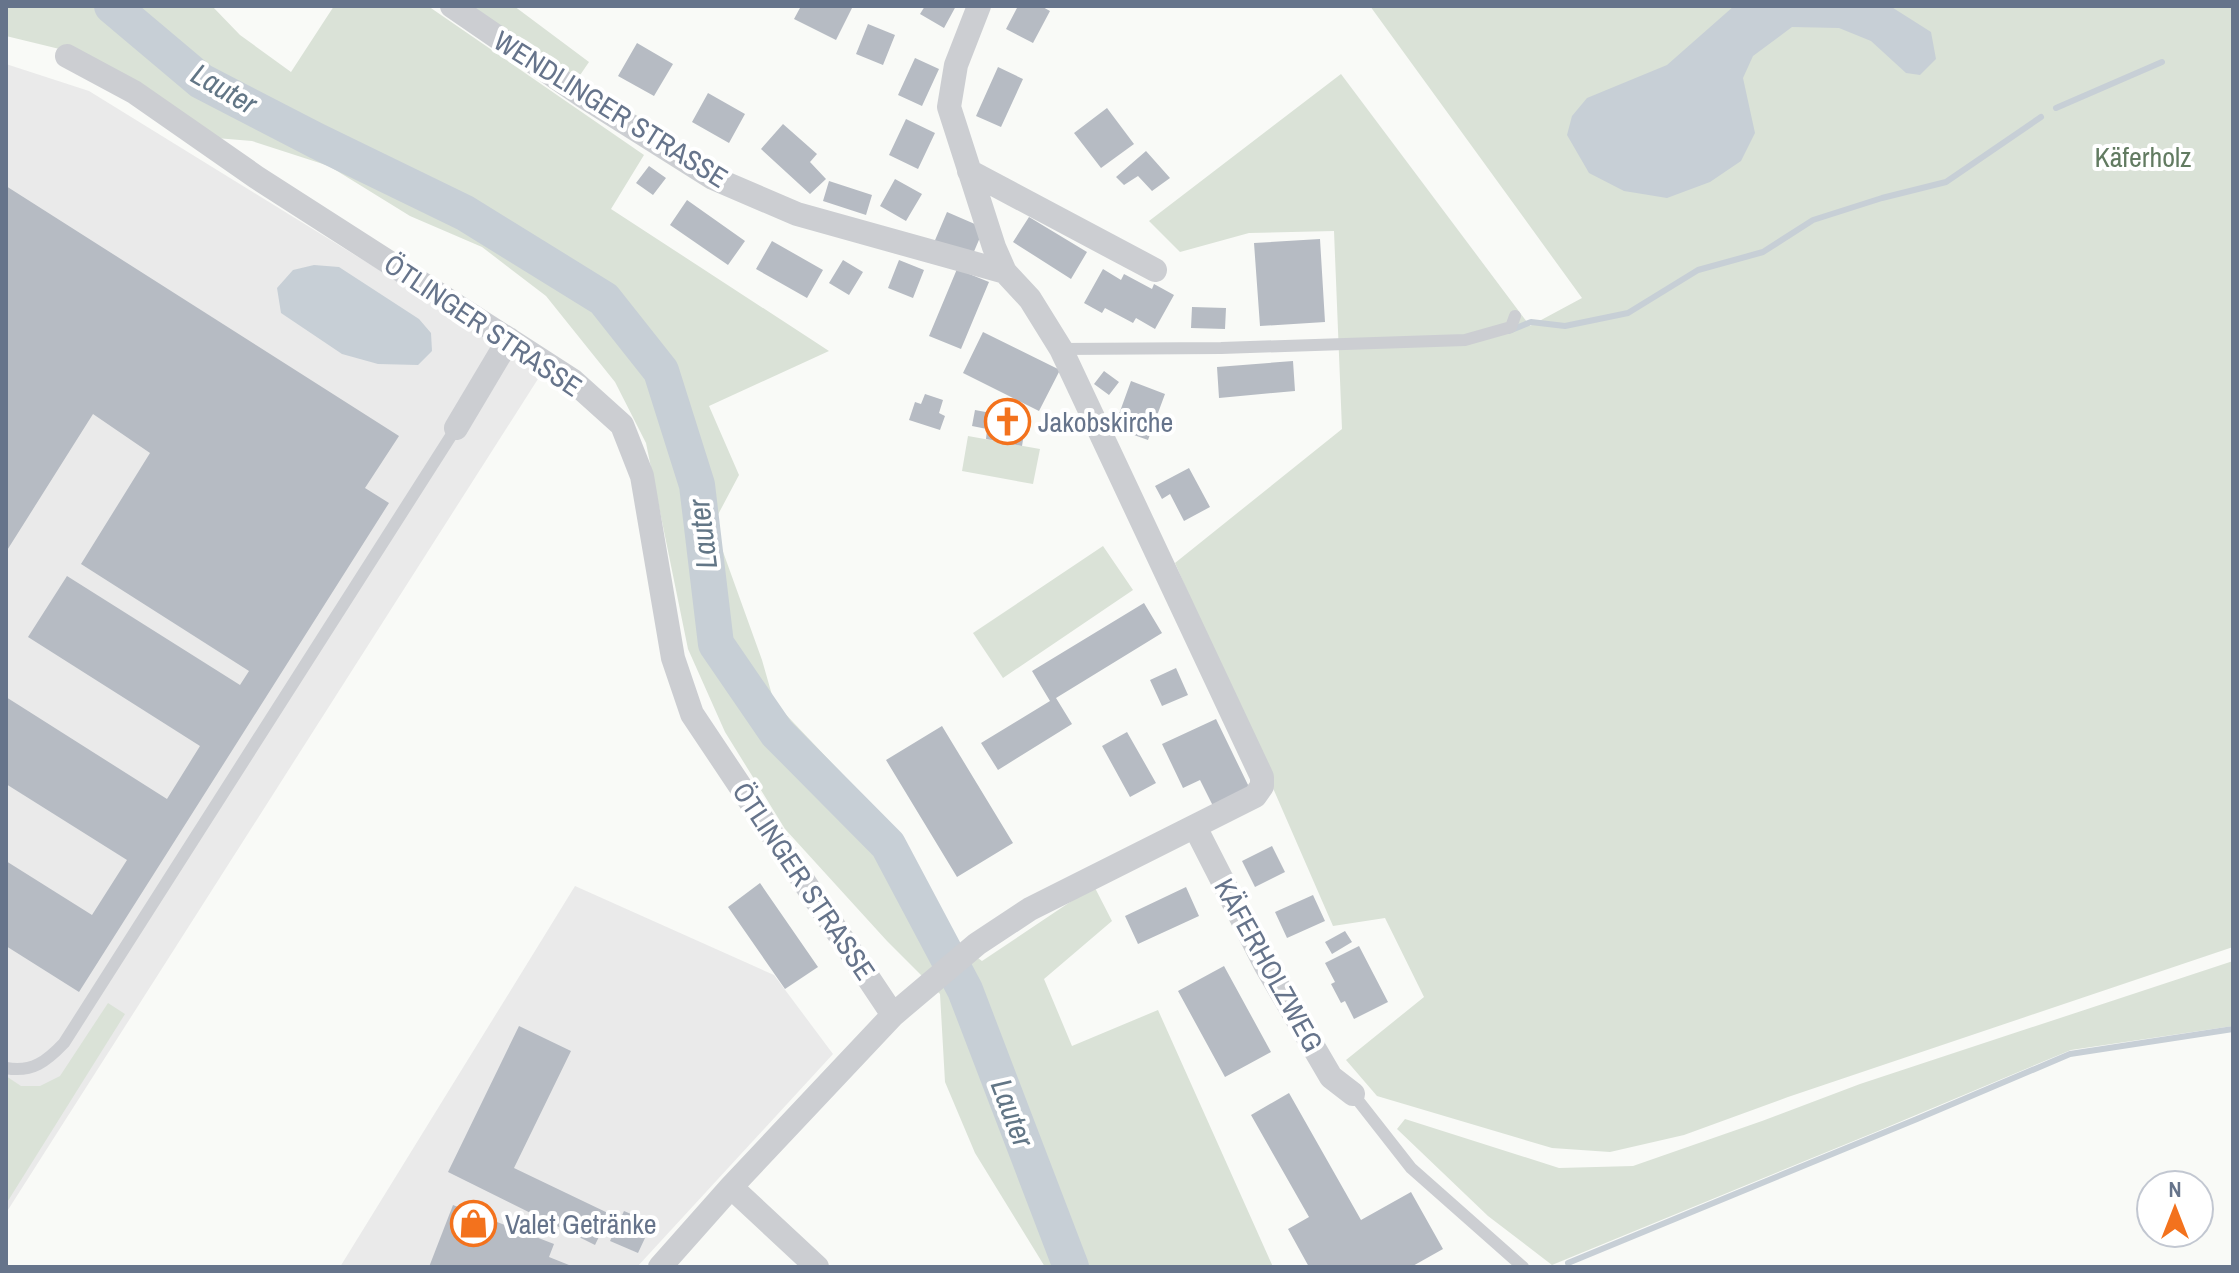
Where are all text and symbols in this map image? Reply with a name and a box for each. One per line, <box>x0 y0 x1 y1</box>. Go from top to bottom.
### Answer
street label: WENDLINGER STRASSE <box>487 22 735 196</box>
water label: Lauter <box>184 53 265 123</box>
park label: Käferholz <box>2095 138 2192 176</box>
street label: ÖTLINGER STRASSE <box>377 245 589 405</box>
church icon: Jakobskirche <box>983 398 1031 446</box>
place label: Jakobskirche <box>1038 403 1173 441</box>
water label: Lauter <box>678 496 726 571</box>
street label: ÖTLINGER STRASSE <box>724 775 884 987</box>
street label: KÄFERHOLZWEG <box>1206 872 1332 1058</box>
water label: Lauter <box>982 1073 1044 1153</box>
north arrow <box>2135 1169 2215 1249</box>
text: N <box>2168 1174 2182 1204</box>
shop icon: Valet Getränke <box>450 1200 498 1248</box>
place label: Valet Getränke <box>505 1205 656 1243</box>

